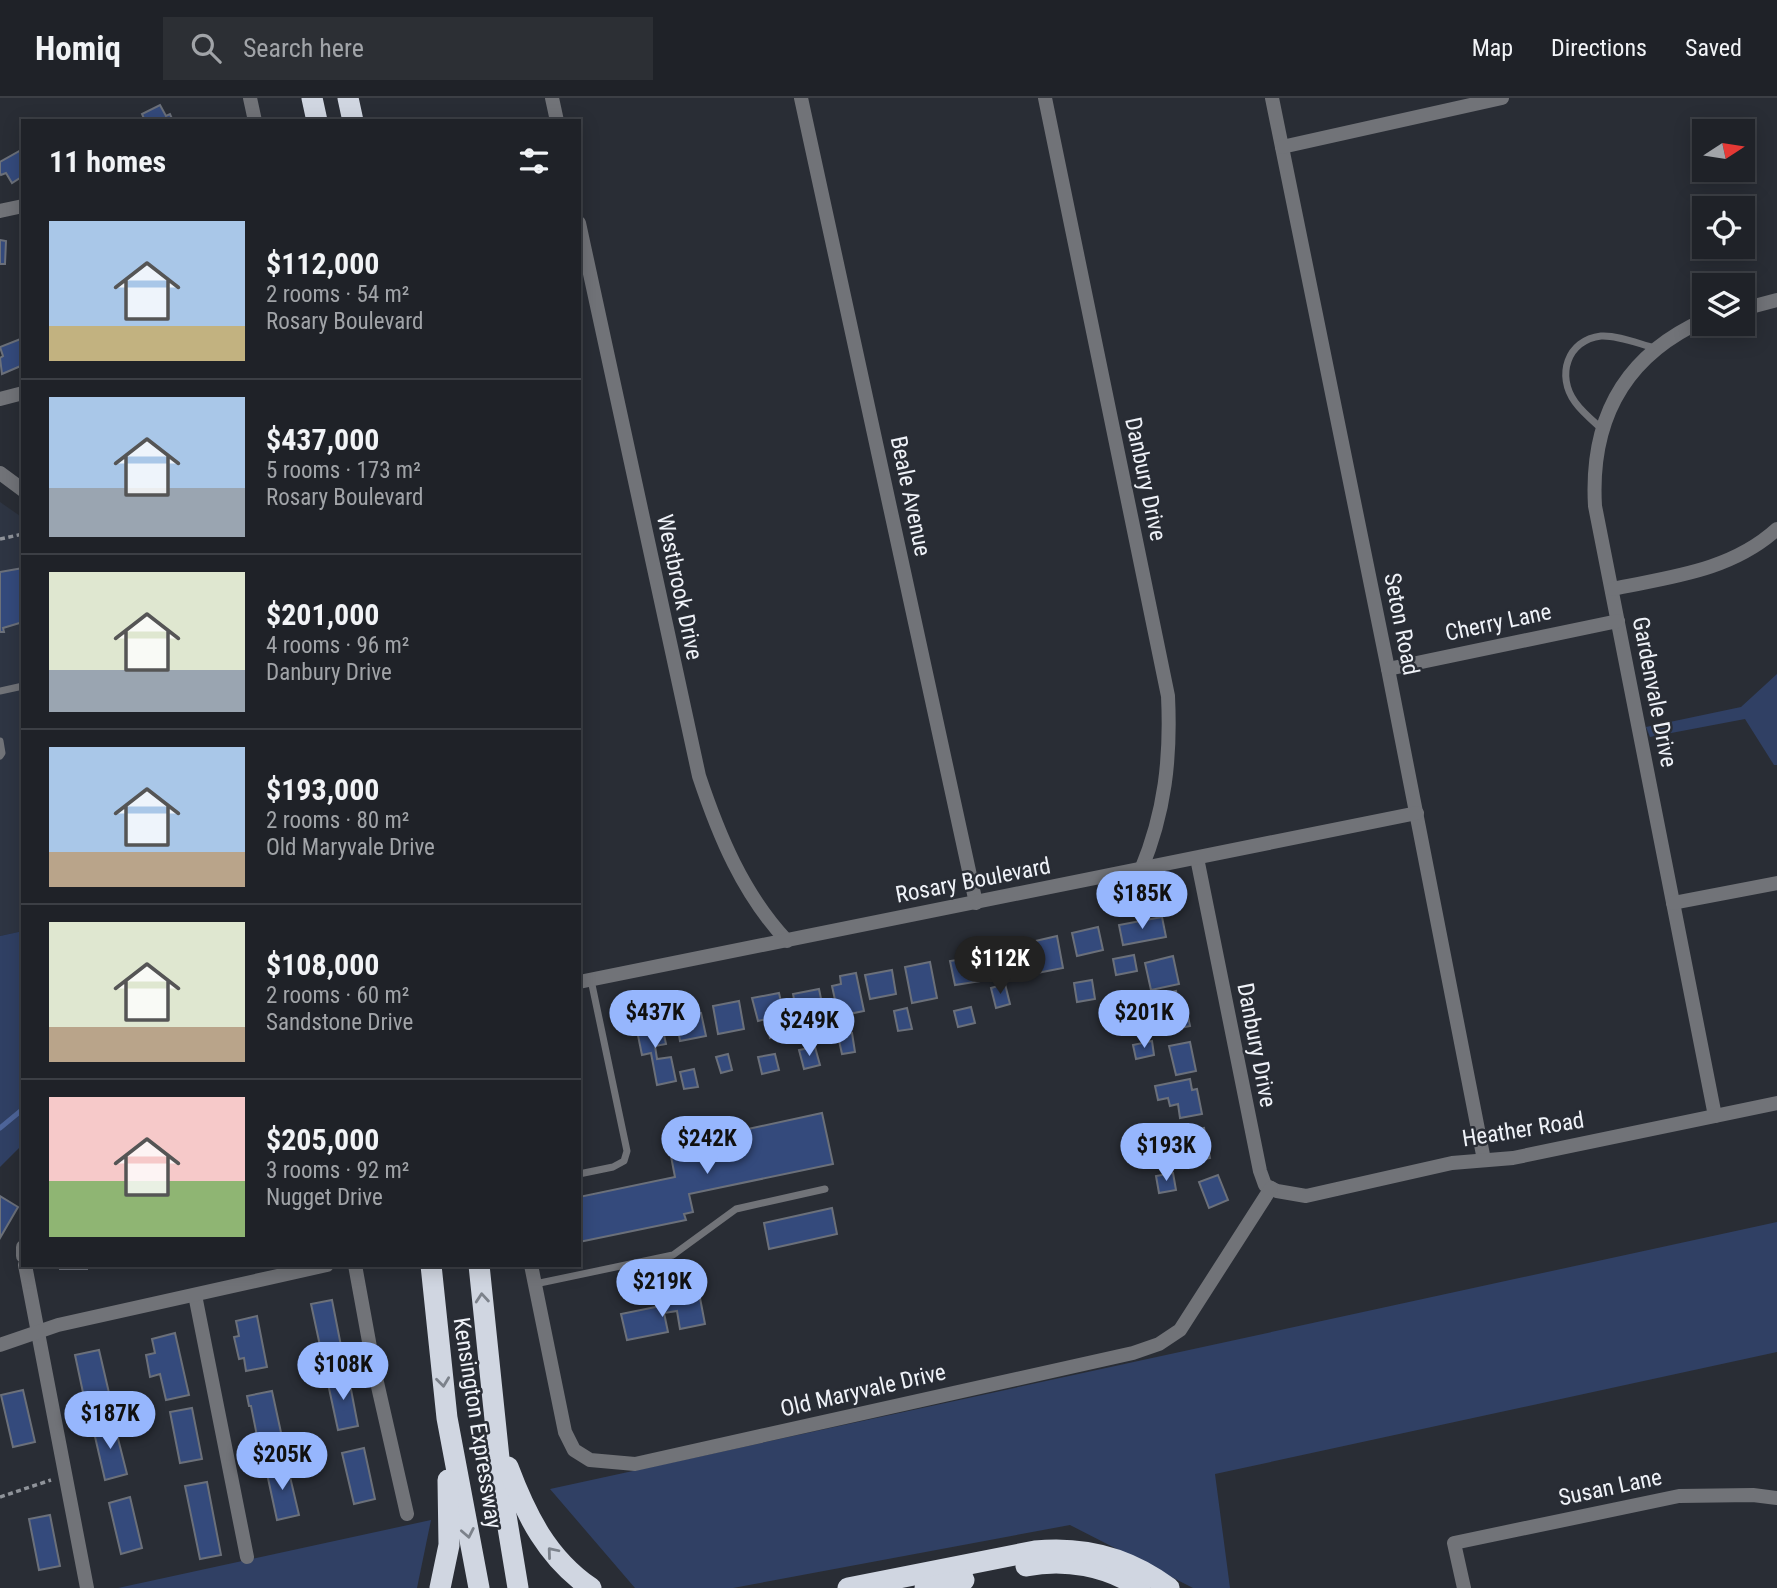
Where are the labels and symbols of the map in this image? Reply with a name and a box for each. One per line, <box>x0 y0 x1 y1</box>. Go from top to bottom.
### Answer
north arrow <box>1692 119 1755 182</box>
street label: Danbury Drive <box>1119 415 1172 543</box>
street label: Beale Avenue <box>885 434 936 559</box>
street label: Westbrook Drive <box>651 512 708 662</box>
street label: Seton Road <box>1378 571 1425 677</box>
street label: Cherry Lane <box>1443 598 1554 647</box>
street label: Gardenvale Drive <box>1627 615 1682 770</box>
street label: Rosary Boulevard <box>893 852 1053 909</box>
pin: $185K <box>1093 872 1191 931</box>
pin: $112K <box>951 936 1049 996</box>
street label: Danbury Drive <box>1231 981 1282 1109</box>
pin: $437K <box>606 990 704 1050</box>
pin: $201K <box>1095 990 1193 1050</box>
pin: $249K <box>760 998 858 1058</box>
street label: Heather Road <box>1460 1107 1586 1152</box>
pin: $242K <box>658 1116 756 1176</box>
pin: $193K <box>1117 1124 1215 1183</box>
pin: $219K <box>613 1260 711 1319</box>
one-way arrow <box>475 1292 490 1304</box>
street label: Kensington Expressway <box>447 1315 508 1531</box>
pin: $108K <box>294 1342 392 1402</box>
street label: Old Maryvale Drive <box>778 1358 948 1423</box>
one-way arrow <box>435 1376 450 1388</box>
pin: $187K <box>61 1392 159 1451</box>
pin: $205K <box>233 1432 331 1492</box>
street label: Susan Lane <box>1556 1463 1664 1512</box>
one-way arrow <box>460 1527 475 1539</box>
one-way arrow <box>548 1548 560 1561</box>

